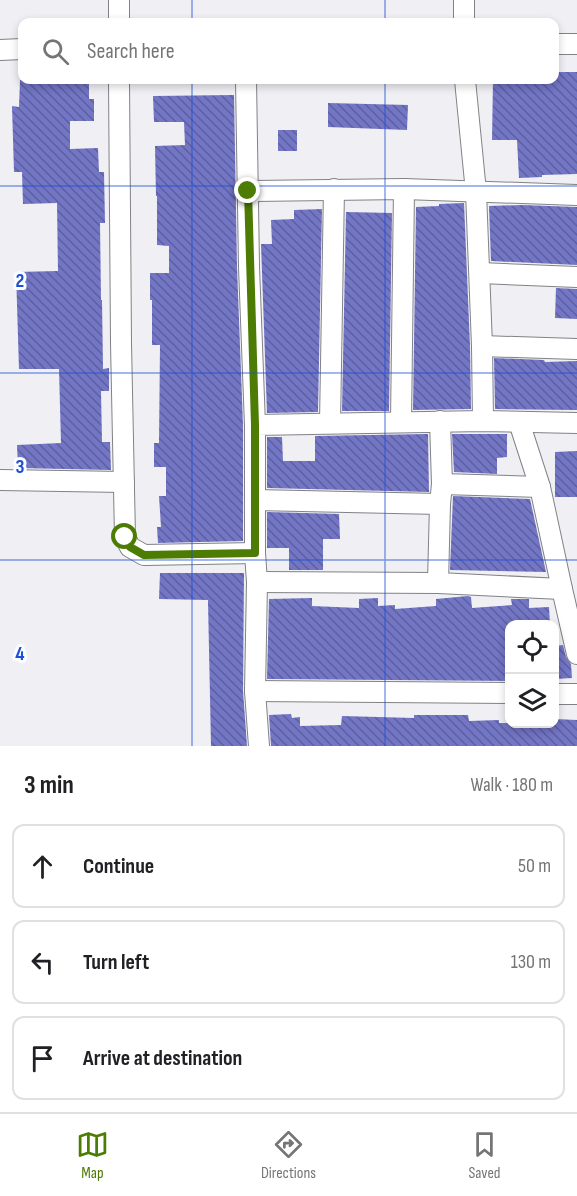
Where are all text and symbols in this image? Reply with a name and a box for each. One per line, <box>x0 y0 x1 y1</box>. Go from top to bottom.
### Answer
search box <box>18 18 559 84</box>
icon: search <box>39 35 72 68</box>
text: Search here <box>87 38 174 65</box>
route end <box>234 177 260 203</box>
text: 2 <box>16 269 24 293</box>
text: 3 <box>16 455 25 479</box>
route start <box>111 523 137 549</box>
map controls <box>505 620 559 728</box>
button: locate <box>505 620 559 674</box>
text: 4 <box>15 642 25 666</box>
button: layers <box>505 674 559 728</box>
text: 3 min <box>24 770 74 801</box>
text: Walk · 180 m <box>470 773 553 797</box>
icon: ahead <box>26 850 59 883</box>
text: Continue <box>83 853 154 880</box>
text: 50 m <box>518 854 551 878</box>
icon: left <box>26 946 59 979</box>
text: Turn left <box>83 949 149 976</box>
text: 130 m <box>511 950 551 974</box>
icon: arrive <box>26 1042 59 1075</box>
text: Arrive at destination <box>83 1045 242 1072</box>
tab: Map <box>76 1128 109 1183</box>
tab: Directions <box>261 1128 316 1183</box>
tab: Saved <box>468 1128 501 1183</box>

